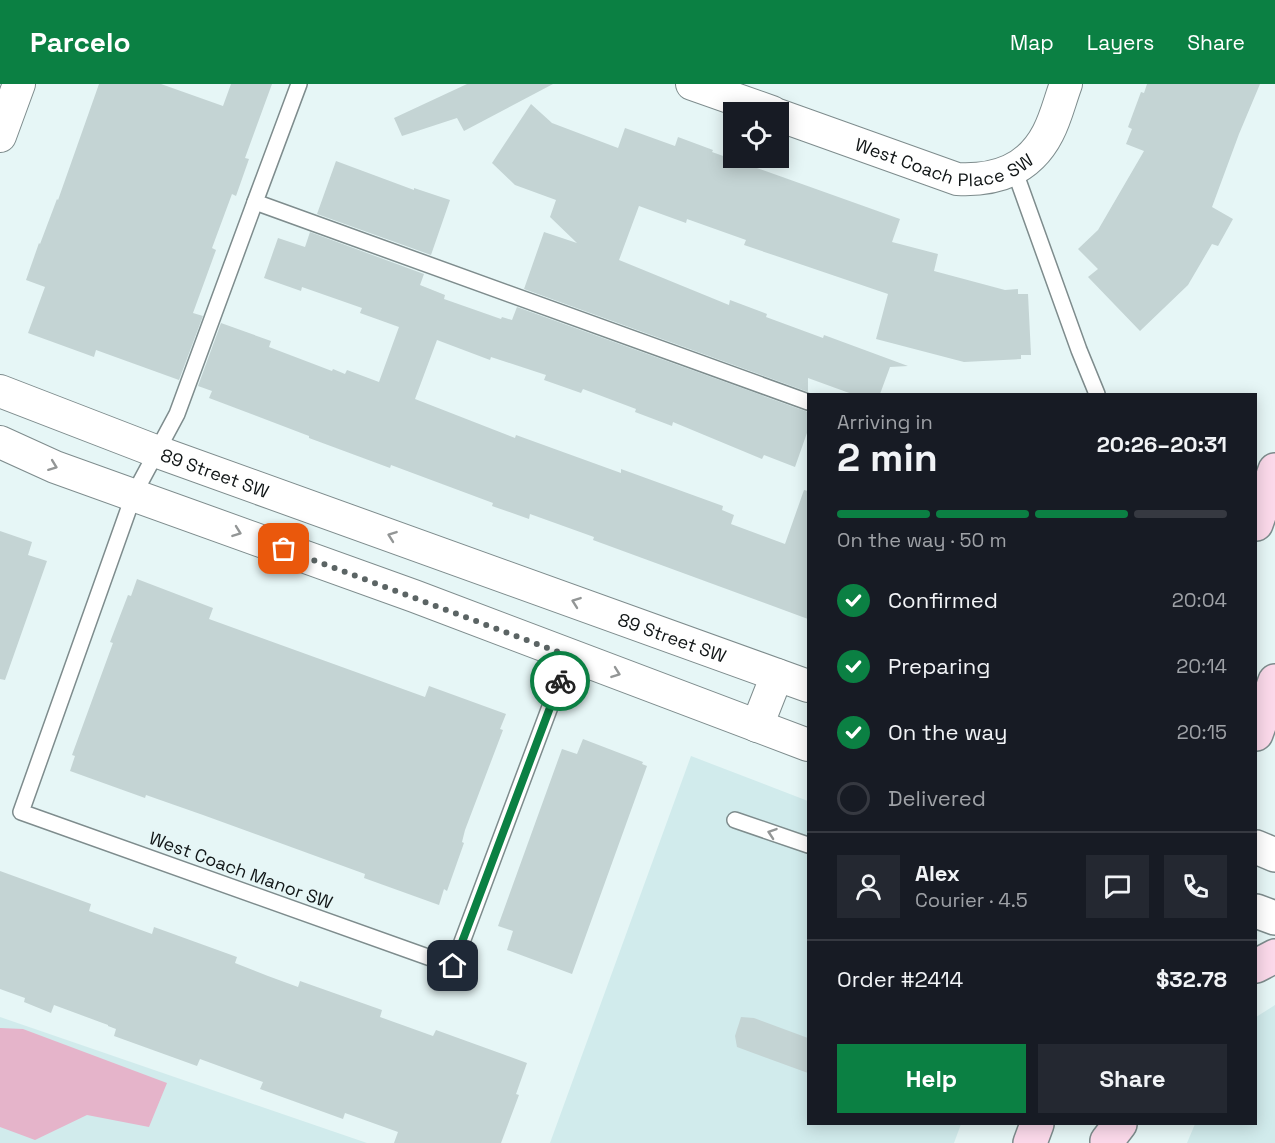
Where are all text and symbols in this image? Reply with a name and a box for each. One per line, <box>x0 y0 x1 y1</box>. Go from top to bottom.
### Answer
text: Parcelo <box>30 24 131 60</box>
text: Map <box>1010 29 1054 56</box>
text: Layers <box>1087 29 1154 56</box>
text: Share <box>1187 29 1245 56</box>
map controls <box>723 102 789 168</box>
button: locate <box>723 102 789 168</box>
street label: West Coach Place SW <box>852 132 1038 191</box>
text: Arriving in <box>837 409 933 435</box>
text: 20:26–20:31 <box>1097 430 1227 458</box>
text: 2 min <box>837 433 938 482</box>
street label: 89 Street SW <box>158 443 273 503</box>
one-way arrow <box>47 458 58 471</box>
pin <box>258 523 309 574</box>
one-way arrow <box>231 524 241 537</box>
text: On the way · 50 m <box>837 527 1007 553</box>
one-way arrow <box>387 531 398 543</box>
icon: bag <box>267 532 300 565</box>
icon: check <box>837 584 870 617</box>
text: Confirmed <box>888 586 998 614</box>
text: 20:04 <box>1172 587 1227 613</box>
one-way arrow <box>571 597 582 610</box>
street label: 89 Street SW <box>615 607 730 667</box>
icon: check <box>837 650 870 683</box>
courier <box>530 651 590 711</box>
text: Preparing <box>888 652 990 680</box>
text: 20:14 <box>1176 653 1227 679</box>
icon: bike <box>544 665 577 698</box>
one-way arrow <box>610 666 621 679</box>
icon: check <box>837 716 870 749</box>
text: On the way <box>888 718 1007 746</box>
text: 20:15 <box>1177 719 1227 745</box>
text: Delivered <box>888 784 986 812</box>
street label: West Coach Manor SW <box>146 826 336 914</box>
one-way arrow <box>767 827 778 840</box>
button: person <box>837 855 900 918</box>
button: chat <box>1086 855 1149 918</box>
button: phone <box>1164 855 1227 918</box>
text: Alex <box>915 859 960 887</box>
text: Courier · 4.5 <box>915 887 1028 913</box>
pin <box>427 940 478 991</box>
icon: home <box>436 949 469 982</box>
text: Order #2414 <box>837 965 963 993</box>
text: $32.78 <box>1156 965 1227 993</box>
button: Help <box>837 1044 1026 1113</box>
button: Share <box>1038 1044 1227 1113</box>

